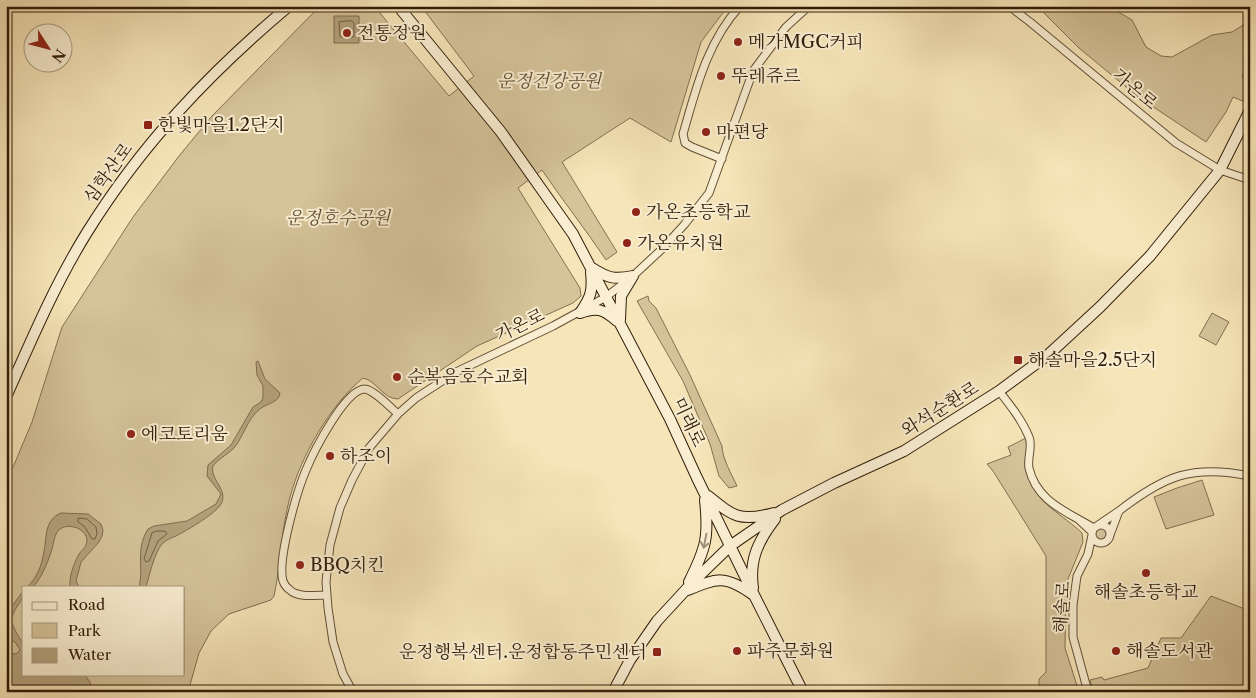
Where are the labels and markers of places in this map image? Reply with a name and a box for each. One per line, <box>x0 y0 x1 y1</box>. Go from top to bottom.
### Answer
place label: 전통정원 <box>357 22 427 44</box>
marker: 전통정원 <box>341 27 353 39</box>
place label: 메가MGC커피 <box>748 31 864 53</box>
marker: 메가MGC커피 <box>732 36 744 48</box>
place label: 뚜레쥬르 <box>731 65 801 87</box>
marker: 뚜레쥬르 <box>715 70 727 82</box>
place label: 한빛마을1.2단지 <box>158 114 285 136</box>
marker: 한빛마을1.2단지 <box>142 119 154 131</box>
place label: 마편당 <box>716 121 769 143</box>
marker: 마편당 <box>700 126 712 138</box>
place label: 가온초등학교 <box>646 201 751 223</box>
marker: 가온초등학교 <box>630 206 642 218</box>
place label: 가온유치원 <box>637 232 724 254</box>
marker: 가온유치원 <box>621 237 633 249</box>
place label: 해솔마을2.5단지 <box>1028 349 1157 371</box>
marker: 해솔마을2.5단지 <box>1012 354 1024 366</box>
place label: 순복음호수교회 <box>407 366 529 388</box>
marker: 순복음호수교회 <box>391 371 403 383</box>
place label: 에코토리움 <box>141 423 229 445</box>
marker: 에코토리움 <box>125 428 137 440</box>
place label: 하조이 <box>340 445 392 467</box>
marker: 하조이 <box>324 450 336 462</box>
place label: BBQ치킨 <box>310 554 385 576</box>
marker: BBQ치킨 <box>294 559 306 571</box>
marker: 해솔초등학교 <box>1140 567 1152 579</box>
place label: 해솔초등학교 <box>1094 581 1199 603</box>
place label: 파주문화원 <box>747 640 834 662</box>
place label: 해솔도서관 <box>1126 640 1214 662</box>
place label: 운정행복센터.운정합동주민센터 <box>399 641 647 663</box>
marker: 파주문화원 <box>731 645 743 657</box>
marker: 해솔도서관 <box>1110 645 1122 657</box>
marker: 운정행복센터.운정합동주민센터 <box>651 646 663 658</box>

